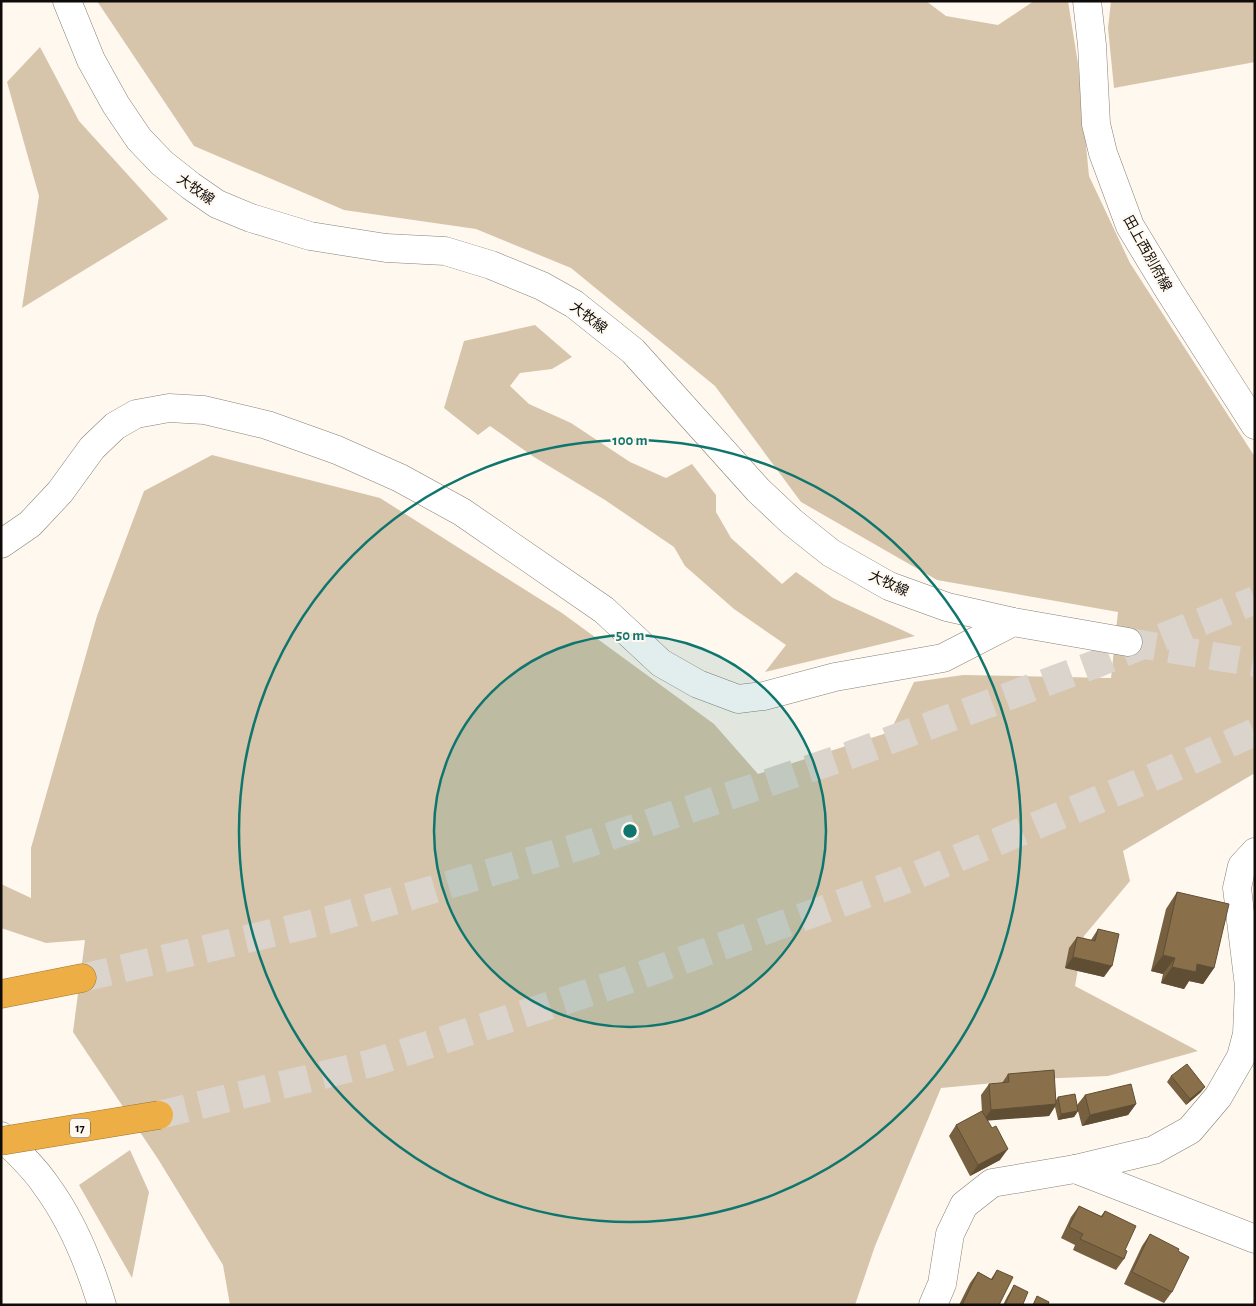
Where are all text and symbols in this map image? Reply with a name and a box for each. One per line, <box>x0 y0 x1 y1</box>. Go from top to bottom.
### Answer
street label: 大牧線 <box>174 170 218 208</box>
street label: 田上西別府線 <box>1121 213 1174 294</box>
street label: 大牧線 <box>567 298 611 336</box>
text: 100 m <box>612 433 648 448</box>
street label: 大牧線 <box>867 567 911 599</box>
text: 50 m <box>616 628 644 643</box>
centre of rings <box>621 822 639 840</box>
road number: 17 <box>70 1118 90 1138</box>

